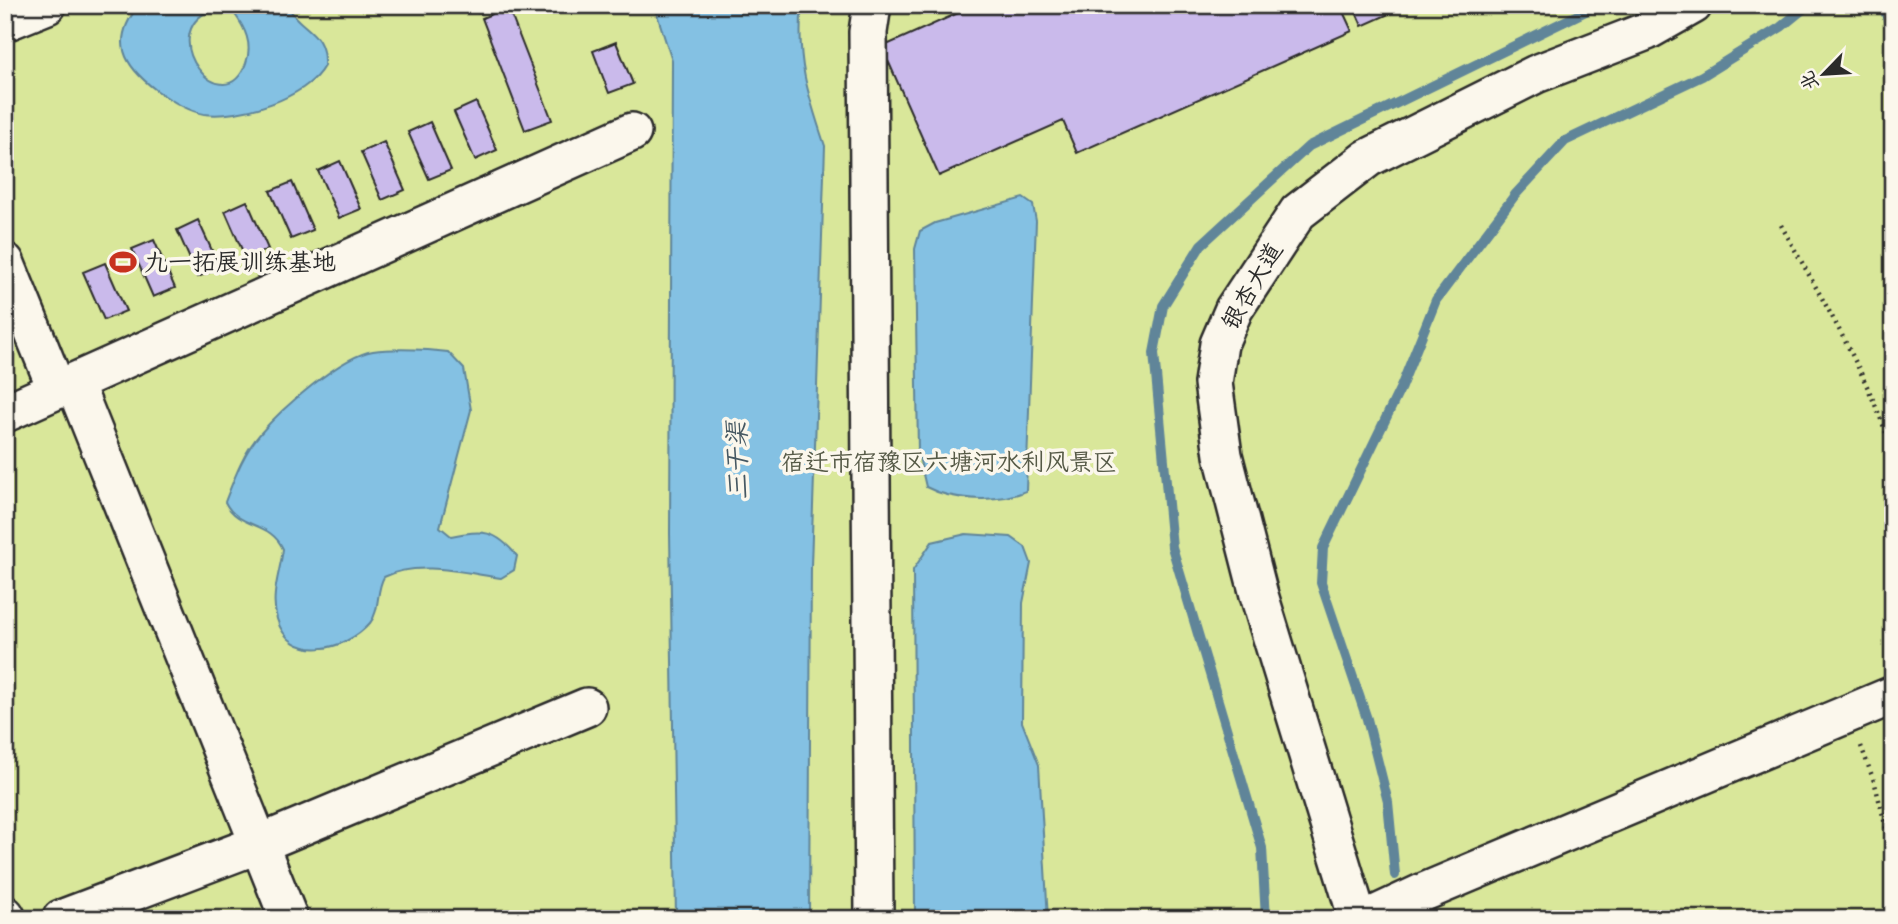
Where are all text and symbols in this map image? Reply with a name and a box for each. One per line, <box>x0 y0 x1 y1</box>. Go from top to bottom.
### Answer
north arrow <box>1790 38 1860 108</box>
text: 北 <box>1794 67 1824 95</box>
street label: 银杏大道 <box>1214 236 1290 336</box>
place label: 九一拓展训练基地 <box>144 246 336 278</box>
sports icon: 九一拓展训练基地 <box>108 247 138 277</box>
water label: 三干渠 <box>718 420 755 500</box>
park label: 宿迁市宿豫区六塘河水利风景区 <box>781 446 1117 478</box>

